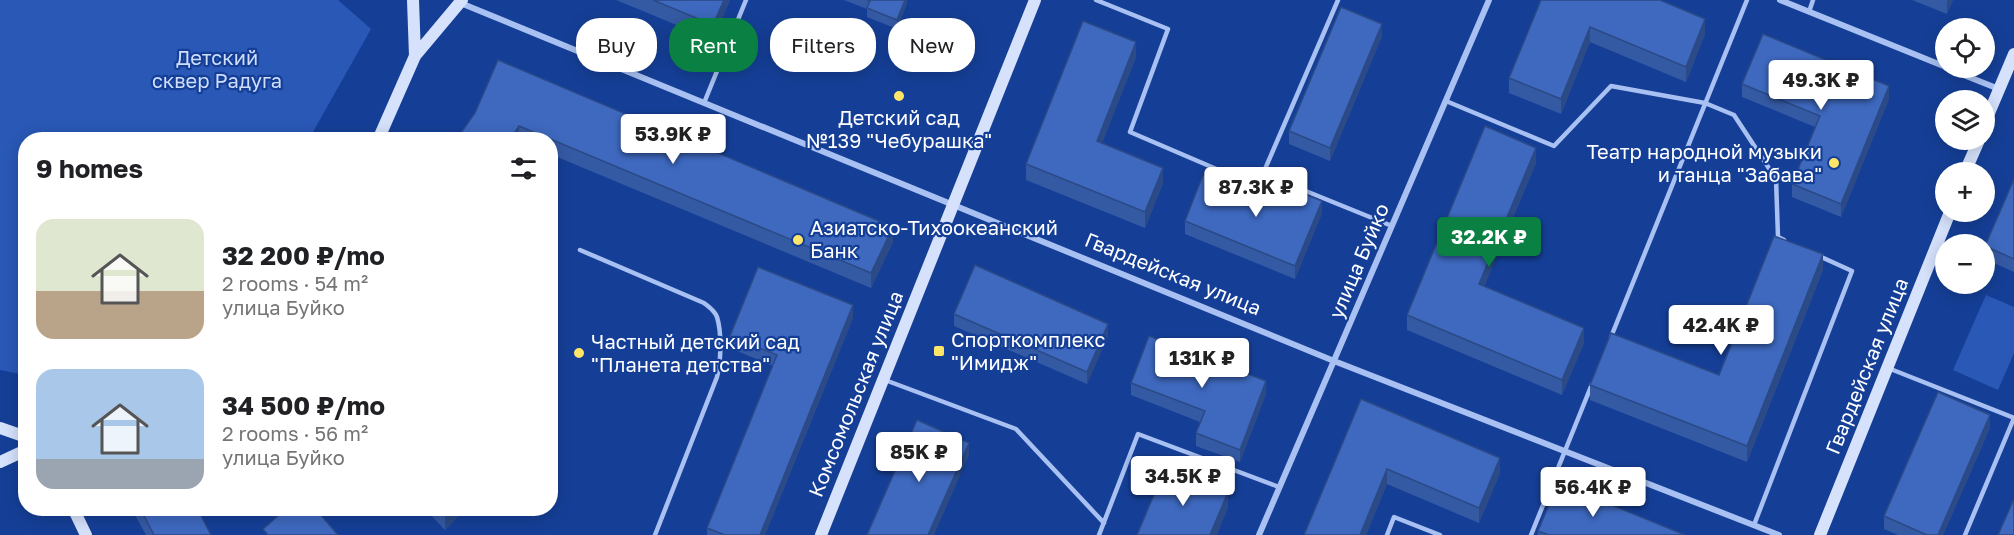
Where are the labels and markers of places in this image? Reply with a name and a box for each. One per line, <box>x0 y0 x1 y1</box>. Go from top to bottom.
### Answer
pin: 49.3K ₽ <box>1766 60 1876 111</box>
marker: Детский сад №139 "Чебурашка" <box>892 89 906 103</box>
place label: Детский сад №139 "Чебурашка" <box>806 105 992 152</box>
pin: 53.9K ₽ <box>618 114 728 165</box>
place label: Театр народной музыки и танца "Забава" <box>1587 139 1822 186</box>
marker: Театр народной музыки и танца "Забава" <box>1827 156 1841 170</box>
pin: 87.3K ₽ <box>1201 167 1311 218</box>
place label: Азиатско-Тихоокеанский Банк <box>810 215 1058 262</box>
pin: 32.2K ₽ <box>1434 217 1544 268</box>
marker: Азиатско-Тихоокеанский Банк <box>791 233 805 247</box>
pin: 42.4K ₽ <box>1666 305 1776 356</box>
place label: Спорткомплекс "Имидж" <box>951 327 1105 374</box>
place label: Частный детский сад "Планета детства" <box>591 329 800 376</box>
pin: 131K ₽ <box>1153 338 1251 389</box>
marker: Спорткомплекс "Имидж" <box>932 344 946 358</box>
marker: Частный детский сад "Планета детства" <box>572 346 586 360</box>
pin: 85K ₽ <box>877 432 961 483</box>
pin: 34.5K ₽ <box>1128 456 1238 507</box>
pin: 56.4K ₽ <box>1538 467 1648 518</box>

